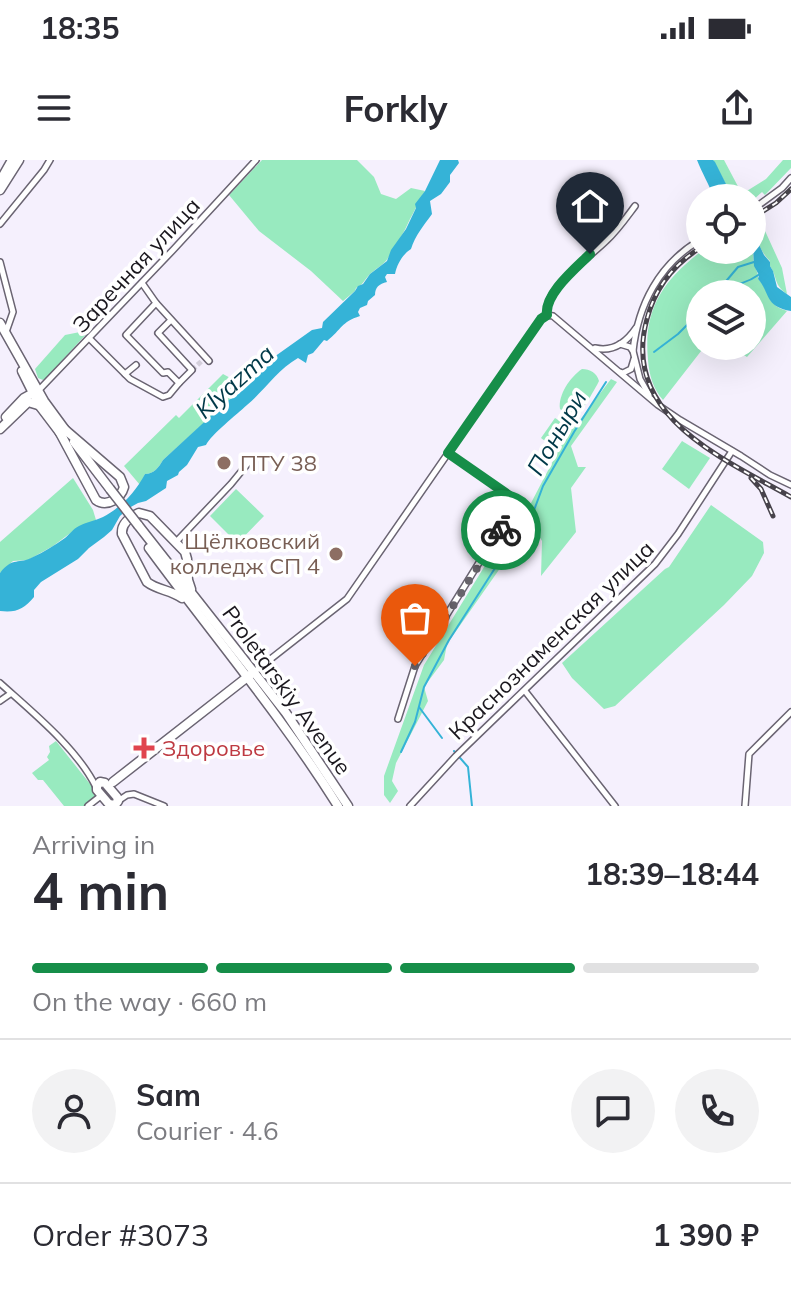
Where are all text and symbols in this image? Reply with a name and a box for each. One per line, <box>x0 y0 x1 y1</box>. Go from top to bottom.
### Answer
text: 18:35 <box>40 9 119 47</box>
icon: menu <box>32 86 76 130</box>
text: Forkly <box>343 86 448 131</box>
icon: share <box>715 86 759 130</box>
pin <box>556 172 624 254</box>
icon: home <box>568 184 612 228</box>
map controls <box>686 184 766 360</box>
button: locate <box>686 184 766 264</box>
street label: Заречная улица <box>66 192 206 338</box>
button: layers <box>686 280 766 360</box>
water label: Klyazma <box>189 338 280 424</box>
water label: Поныри <box>520 385 592 480</box>
place label: ПТУ 38 <box>240 449 317 477</box>
marker: ПТУ 38 <box>215 454 233 472</box>
courier <box>461 490 541 570</box>
icon: bike <box>479 508 523 552</box>
place label: Щёлковский колледж СП 4 <box>170 527 320 580</box>
street label: Краснознаменская улица <box>443 535 659 745</box>
marker: Щёлковский колледж СП 4 <box>327 545 345 563</box>
pin <box>381 584 449 666</box>
icon: bag <box>393 596 437 640</box>
street label: Proletarskiy Avenue <box>216 600 358 780</box>
place label: Здоровье <box>162 734 265 762</box>
marker: Здоровье <box>133 737 155 759</box>
text: Arriving in <box>32 828 155 861</box>
text: 18:39–18:44 <box>585 855 759 893</box>
text: 4 min <box>32 858 169 923</box>
text: On the way · 660 m <box>32 985 267 1018</box>
button: person <box>32 1069 116 1153</box>
button: chat <box>571 1069 655 1153</box>
button: phone <box>675 1069 759 1153</box>
text: Sam <box>136 1076 201 1114</box>
text: Courier · 4.6 <box>136 1114 279 1147</box>
text: Order #3073 <box>32 1216 209 1254</box>
text: 1 390 ₽ <box>653 1216 759 1254</box>

